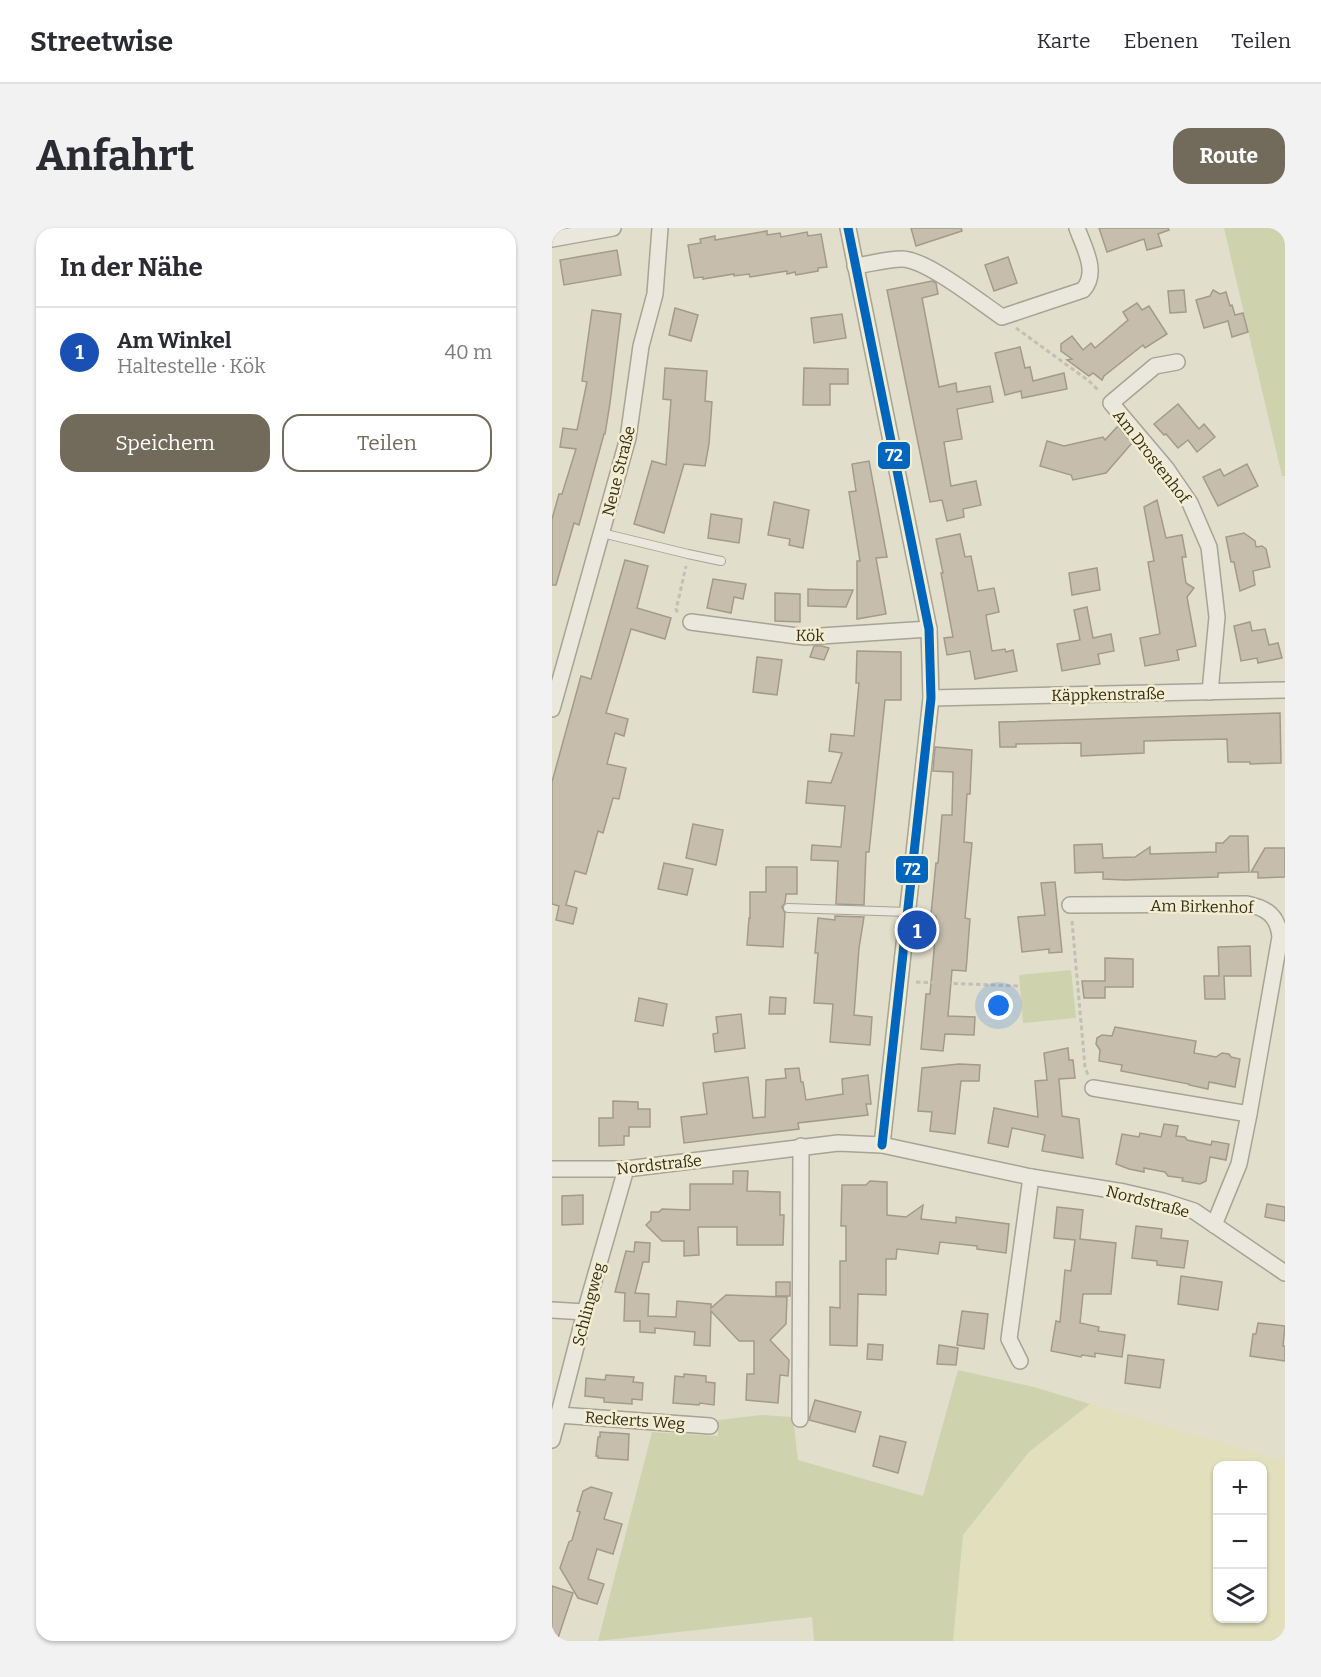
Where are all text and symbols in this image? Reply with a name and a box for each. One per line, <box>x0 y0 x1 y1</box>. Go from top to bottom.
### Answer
text: Streetwise <box>30 25 173 58</box>
text: Karte <box>1037 28 1090 54</box>
text: Ebenen <box>1123 28 1198 54</box>
text: Teilen <box>1231 28 1291 54</box>
button: Route <box>1173 128 1285 184</box>
text: Anfahrt <box>36 131 194 181</box>
text: In der Nähe <box>60 252 203 283</box>
text: Am Winkel <box>117 327 232 354</box>
text: 1 <box>75 340 84 364</box>
text: 40 m <box>444 340 492 364</box>
text: Haltestelle · Kök <box>117 354 266 378</box>
street label: Am Drostenhof <box>1109 406 1195 508</box>
button: Speichern <box>60 414 270 472</box>
button: Teilen <box>282 414 492 472</box>
street label: Neue Straße <box>598 424 639 518</box>
line badge: 72 <box>877 441 911 470</box>
text: 72 <box>885 446 903 465</box>
street label: Kök <box>795 626 825 645</box>
street label: Käppkenstraße <box>1051 684 1165 705</box>
line badge: 72 <box>895 855 929 884</box>
text: 72 <box>903 860 921 879</box>
street label: Am Birkenhof <box>1150 896 1255 917</box>
pin: 1 <box>898 908 937 952</box>
your location <box>984 991 1013 1020</box>
street label: Nordstraße <box>616 1151 703 1178</box>
street label: Nordstraße <box>1104 1181 1192 1222</box>
street label: Schlingweg <box>568 1260 609 1348</box>
street label: Reckerts Weg <box>584 1408 686 1433</box>
map controls <box>1213 1461 1267 1623</box>
button: + <box>1213 1461 1267 1515</box>
button: − <box>1213 1515 1267 1569</box>
button: layers <box>1213 1569 1267 1623</box>

